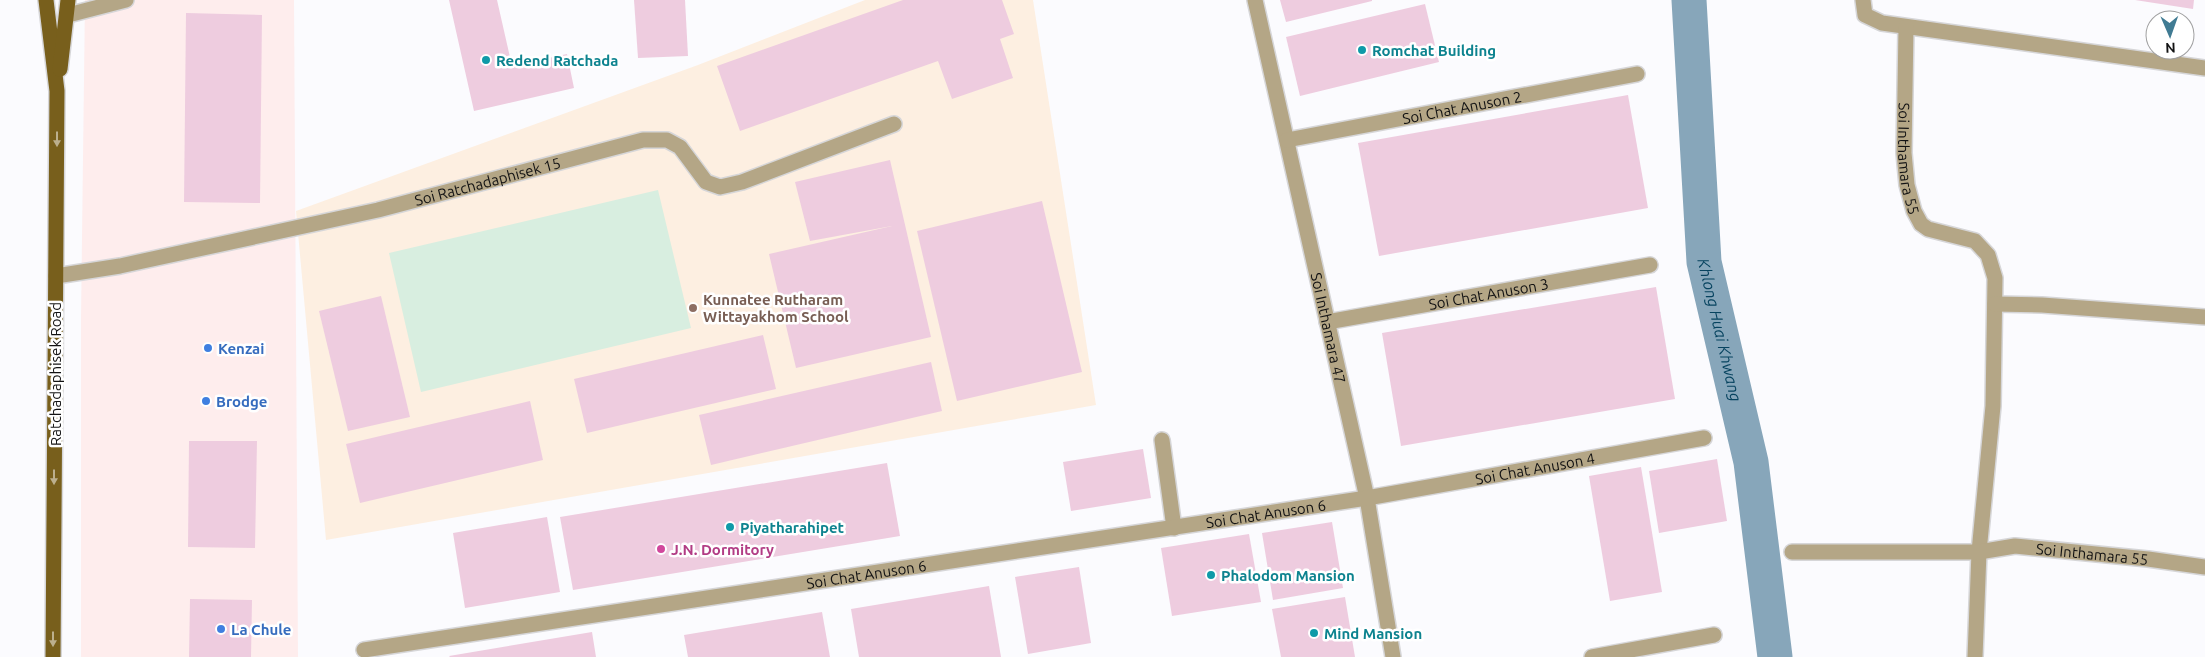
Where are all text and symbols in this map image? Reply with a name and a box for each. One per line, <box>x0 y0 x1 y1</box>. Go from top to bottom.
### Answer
north arrow <box>2145 10 2195 60</box>
text: N <box>2165 40 2176 56</box>
place label: Romchat Building <box>1372 42 1496 59</box>
marker: Romchat Building <box>1356 44 1368 56</box>
place label: Redend Ratchada <box>496 52 618 69</box>
marker: Redend Ratchada <box>480 54 492 66</box>
street label: Soi Chat Anuson 2 <box>1401 87 1523 127</box>
street label: Soi Inthamara 55 <box>1895 102 1923 216</box>
one-way arrow <box>53 132 61 148</box>
street label: Soi Ratchadaphisek 15 <box>413 154 562 208</box>
water label: Khlong Huai Khwang <box>1694 256 1745 403</box>
street label: Soi Inthamara 47 <box>1308 271 1349 385</box>
street label: Soi Chat Anuson 3 <box>1427 275 1550 312</box>
place label: Kunnatee Rutharam Wittayakhom School <box>703 291 849 325</box>
street label: Ratchadaphisek Road <box>47 302 64 446</box>
marker: Kunnatee Rutharam Wittayakhom School <box>687 302 699 314</box>
place label: Kenzai <box>218 340 264 357</box>
marker: Kenzai <box>202 342 214 354</box>
place label: Brodge <box>216 393 267 410</box>
marker: Brodge <box>200 395 212 407</box>
street label: Soi Chat Anuson 4 <box>1474 449 1596 487</box>
one-way arrow <box>50 469 58 485</box>
street label: Soi Chat Anuson 6 <box>1204 496 1327 531</box>
place label: Piyatharahipet <box>740 519 845 536</box>
marker: Piyatharahipet <box>724 521 736 533</box>
street label: Soi Inthamara 55 <box>2035 540 2149 567</box>
place label: J.N. Dormitory <box>671 541 774 558</box>
marker: J.N. Dormitory <box>655 543 667 555</box>
street label: Soi Chat Anuson 6 <box>805 556 928 591</box>
place label: Phalodom Mansion <box>1221 567 1355 584</box>
marker: Phalodom Mansion <box>1205 569 1217 581</box>
place label: La Chule <box>231 621 291 638</box>
marker: La Chule <box>215 623 227 635</box>
place label: Mind Mansion <box>1324 625 1422 642</box>
marker: Mind Mansion <box>1308 627 1320 639</box>
one-way arrow <box>49 632 57 648</box>

